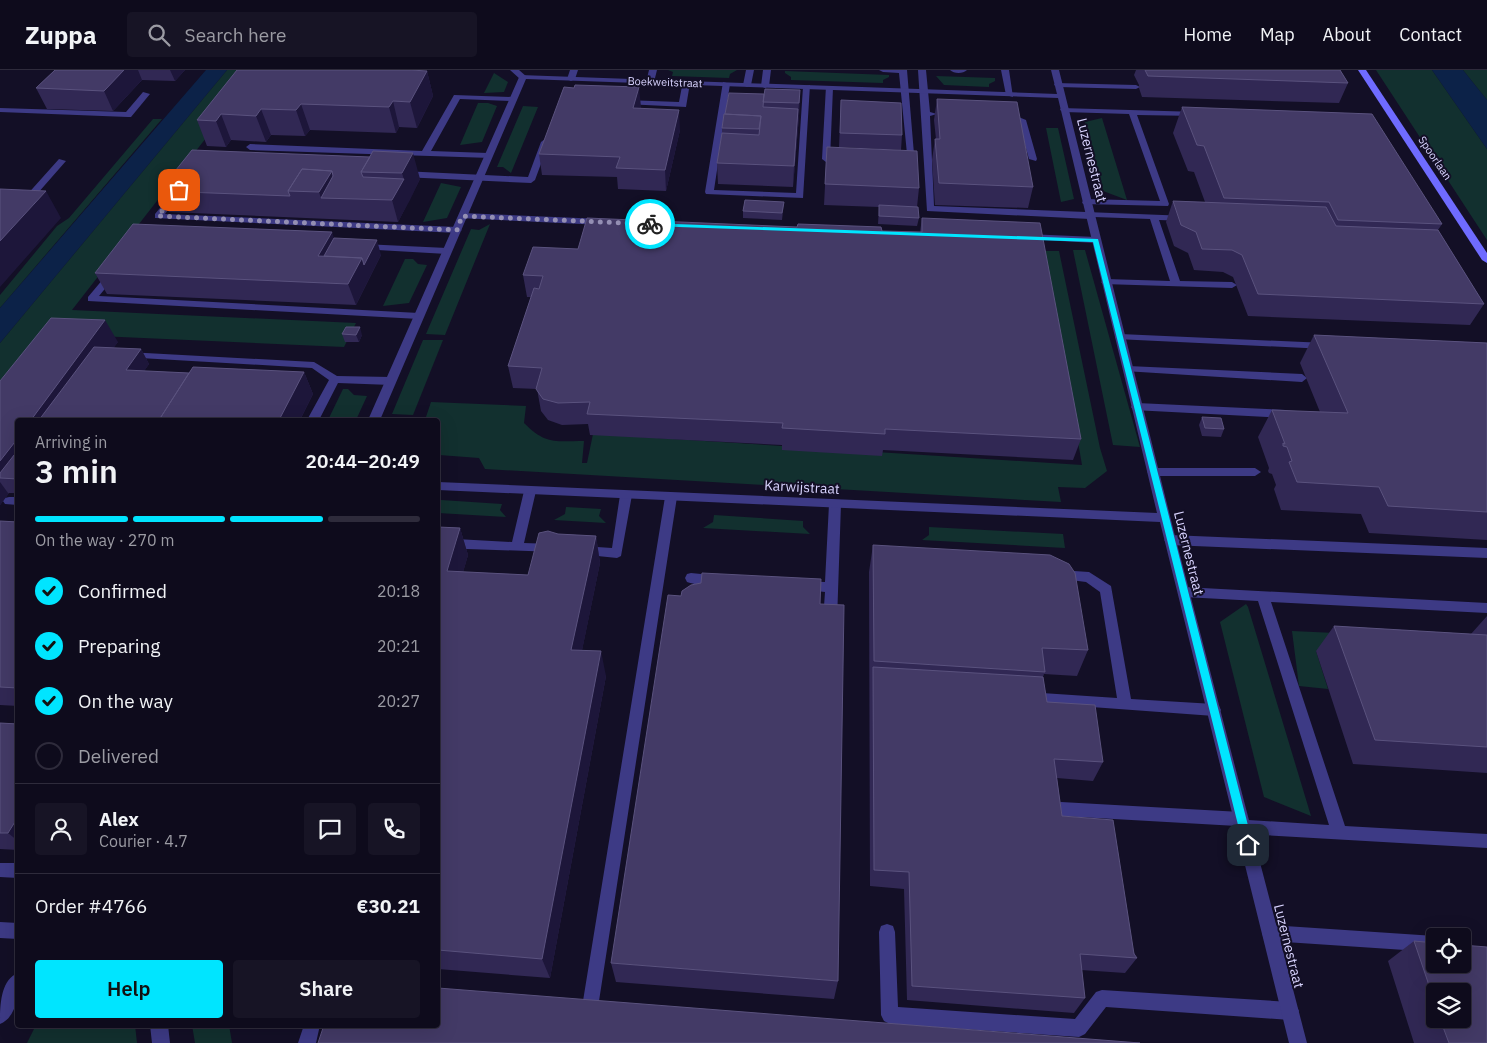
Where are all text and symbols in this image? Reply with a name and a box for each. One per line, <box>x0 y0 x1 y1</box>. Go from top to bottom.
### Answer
search box <box>127 12 477 57</box>
text: Zuppa <box>25 19 97 51</box>
icon: search <box>145 21 173 49</box>
text: Search here <box>185 23 286 47</box>
text: Home <box>1184 23 1232 46</box>
text: Map <box>1260 23 1295 46</box>
text: About <box>1323 23 1371 46</box>
text: Contact <box>1399 23 1462 46</box>
street label: Boekweitstraat <box>627 74 703 90</box>
street label: Luzernestraat <box>1073 116 1111 204</box>
street label: Spoorlaan <box>1415 133 1455 183</box>
pin <box>158 169 200 211</box>
icon: bag <box>165 176 193 204</box>
courier <box>625 199 675 249</box>
icon: bike <box>636 210 664 238</box>
text: Arriving in <box>35 432 107 452</box>
text: 20:44–20:49 <box>306 449 420 473</box>
text: 3 min <box>35 450 118 492</box>
street label: Karwijstraat <box>764 476 840 498</box>
street label: Luzernestraat <box>1170 509 1208 597</box>
text: On the way · 270 m <box>35 530 174 550</box>
icon: check <box>35 577 63 605</box>
text: Confirmed <box>78 579 167 603</box>
text: 20:18 <box>377 581 420 601</box>
icon: check <box>35 632 63 660</box>
text: Preparing <box>78 634 160 658</box>
text: 20:21 <box>377 636 420 656</box>
icon: check <box>35 687 63 715</box>
text: On the way <box>78 689 173 713</box>
text: 20:27 <box>377 691 420 711</box>
text: Delivered <box>78 744 159 768</box>
button: person <box>35 803 87 855</box>
button: chat <box>304 803 356 855</box>
button: phone <box>368 803 420 855</box>
text: Alex <box>99 807 139 831</box>
pin <box>1227 824 1269 866</box>
text: Courier · 4.7 <box>99 831 188 851</box>
icon: home <box>1234 831 1262 859</box>
text: Order #4766 <box>35 894 147 918</box>
text: €30.21 <box>357 894 420 918</box>
street label: Luzernestraat <box>1270 902 1308 990</box>
map controls <box>1426 928 1471 1028</box>
button: locate <box>1426 928 1471 973</box>
button: Help <box>35 960 223 1018</box>
button: Share <box>233 960 420 1018</box>
button: layers <box>1426 983 1471 1028</box>

